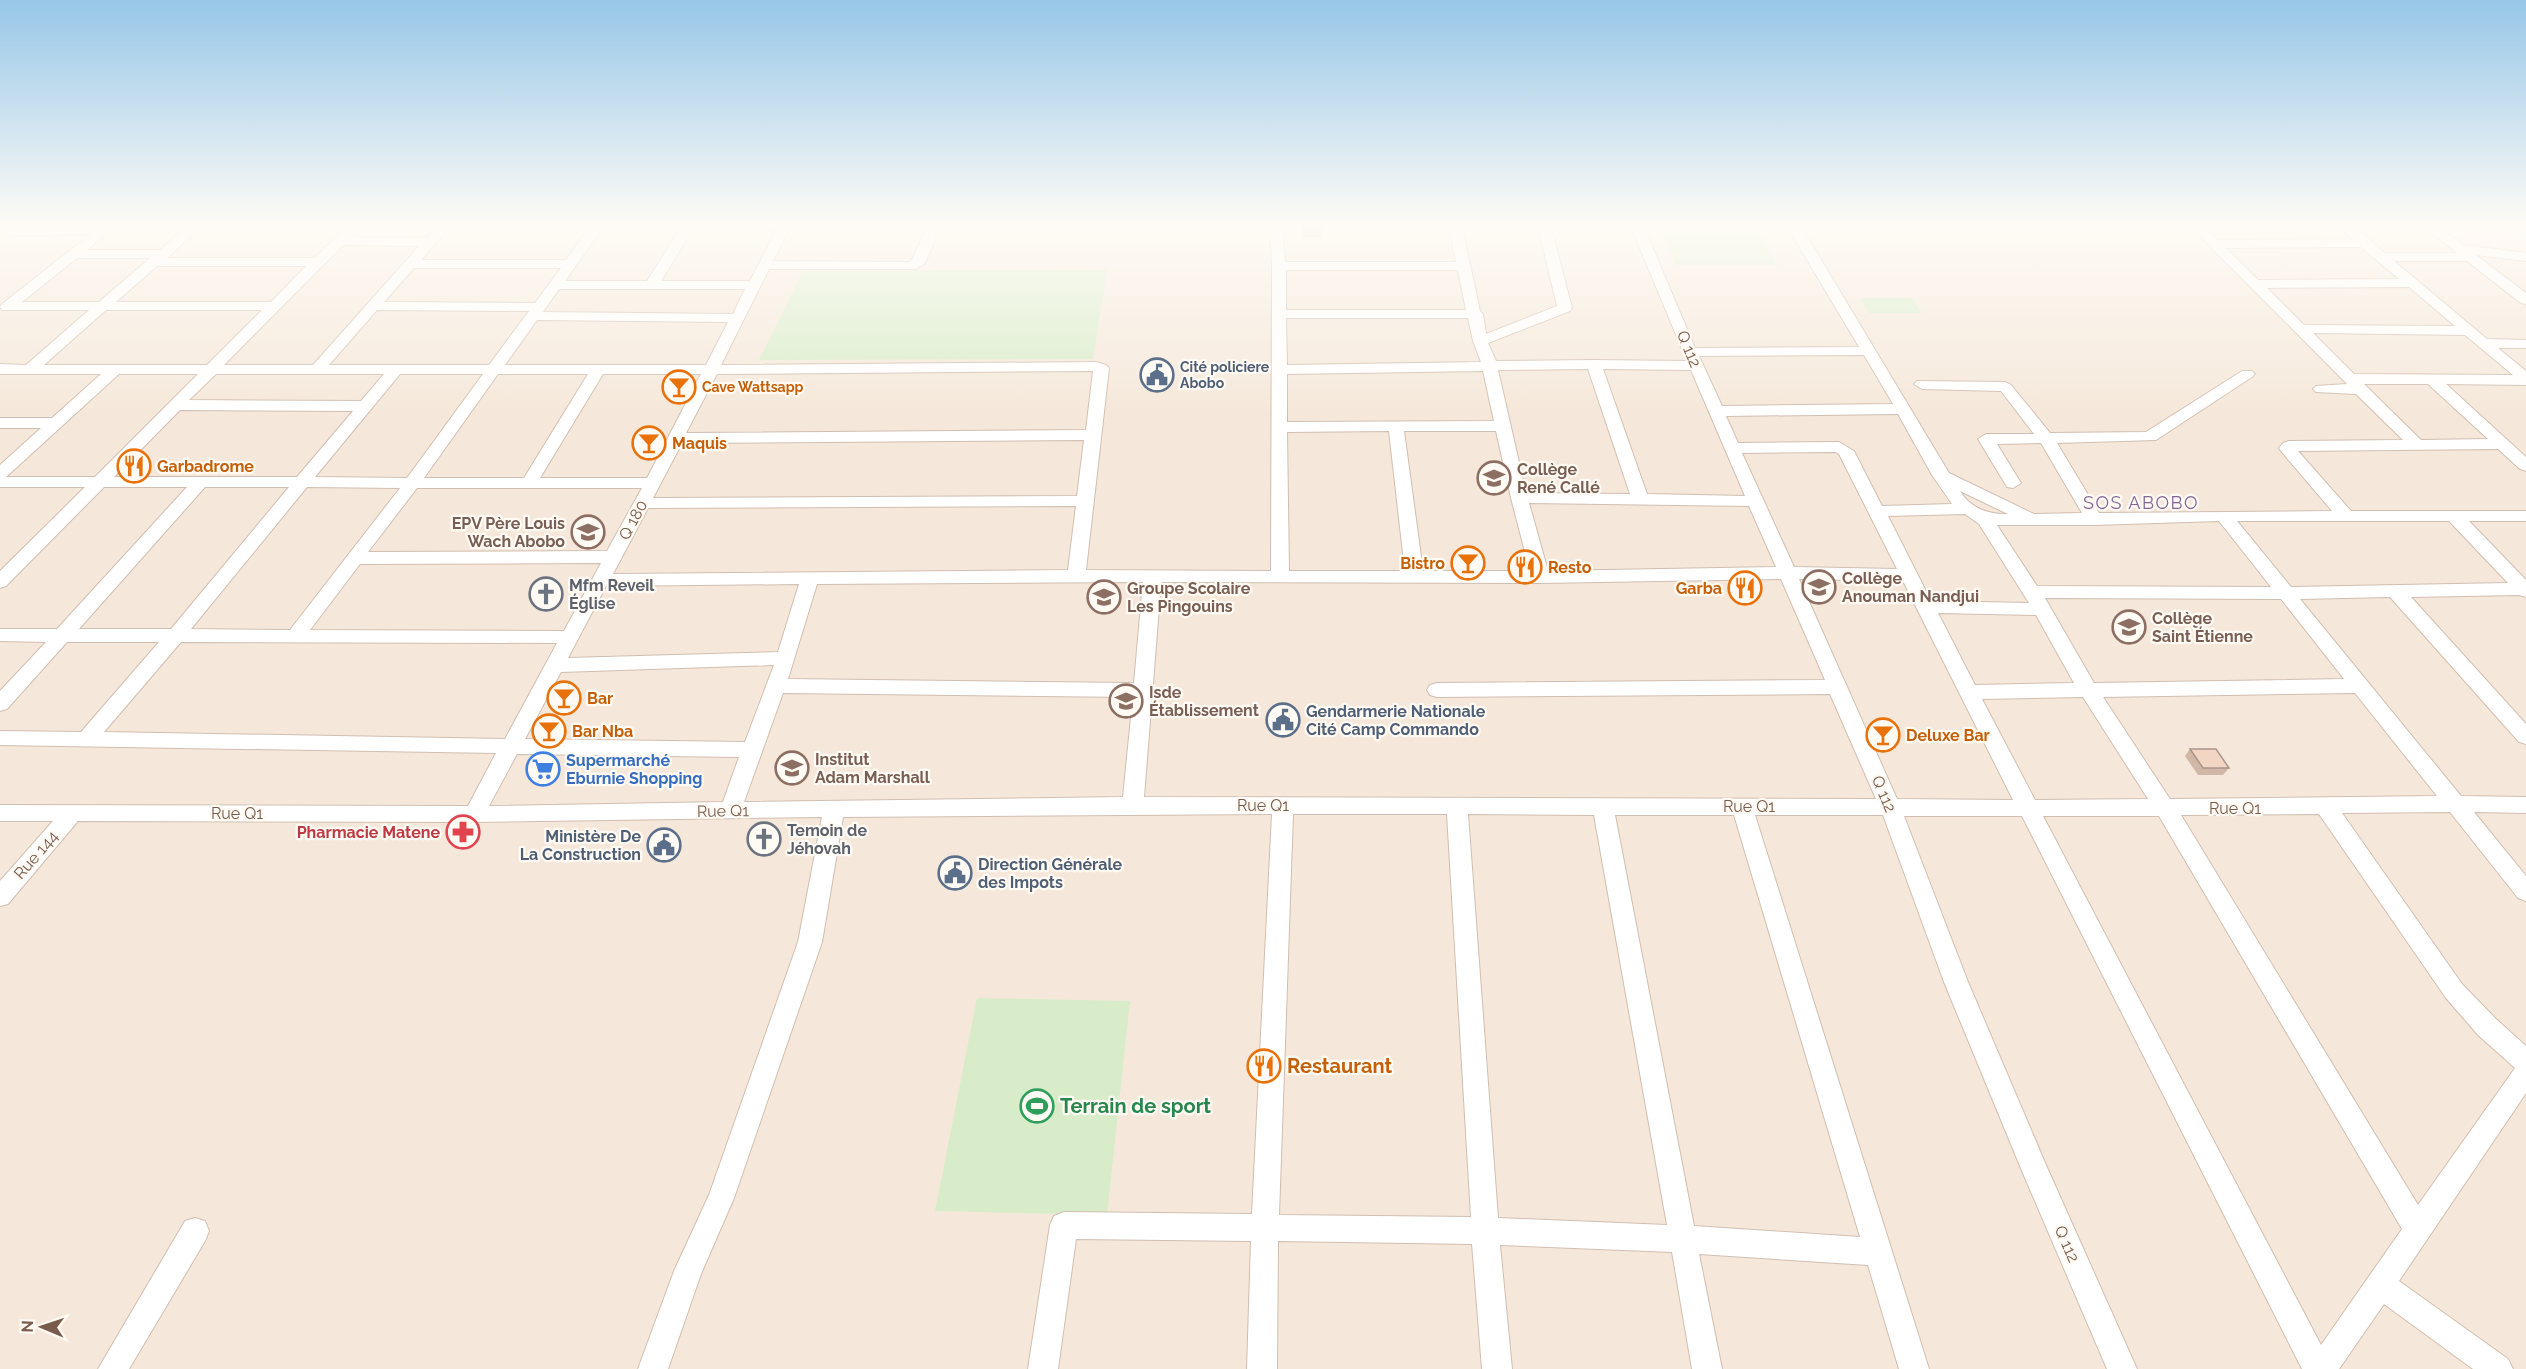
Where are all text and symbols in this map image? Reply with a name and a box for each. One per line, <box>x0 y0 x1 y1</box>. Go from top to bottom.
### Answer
street label: Q 112 <box>1673 328 1705 370</box>
public building icon: Cité policiere Abobo <box>1139 357 1175 393</box>
place label: Cité policiere Abobo <box>1180 359 1270 391</box>
bar icon: Cave Wattsapp <box>661 369 697 405</box>
place label: Cave Wattsapp <box>702 379 804 395</box>
bar icon: Maquis <box>631 425 667 461</box>
place label: Maquis <box>672 434 727 453</box>
restaurant icon: Garbadrome <box>116 448 152 484</box>
place label: Garbadrome <box>157 457 254 476</box>
school or university icon: Collège René Callé <box>1476 460 1512 496</box>
place label: Collège René Callé <box>1517 460 1600 497</box>
district label: SOS ABOBO <box>2083 492 2199 513</box>
street label: Q 180 <box>615 497 651 543</box>
place label: EPV Père Louis Wach Abobo <box>452 514 565 551</box>
school or university icon: EPV Père Louis Wach Abobo <box>570 514 606 550</box>
bar icon: Bistro <box>1450 545 1486 581</box>
restaurant icon: Resto <box>1507 549 1543 585</box>
place label: Bistro <box>1400 554 1445 573</box>
place label: Resto <box>1548 558 1592 577</box>
school or university icon: Collège Anouman Nandjui <box>1801 569 1837 605</box>
place label: Collège Anouman Nandjui <box>1842 569 1979 606</box>
restaurant icon: Garba <box>1727 570 1763 606</box>
church icon: Mfm Reveil Église <box>528 576 564 612</box>
place label: Mfm Reveil Église <box>569 576 655 613</box>
school or university icon: Groupe Scolaire Les Pingouins <box>1086 579 1122 615</box>
place label: Groupe Scolaire Les Pingouins <box>1127 579 1251 616</box>
place label: Garba <box>1676 579 1722 598</box>
school or university icon: Collège Saint Étienne <box>2111 609 2147 645</box>
place label: Collège Saint Étienne <box>2152 609 2253 646</box>
bar icon: Bar <box>546 680 582 716</box>
school or university icon: Isde Établissement <box>1108 683 1144 719</box>
place label: Isde Établissement <box>1149 683 1259 720</box>
place label: Bar <box>587 689 613 708</box>
public building icon: Gendarmerie Nationale Cité Camp Commando <box>1265 702 1301 738</box>
place label: Gendarmerie Nationale Cité Camp Commando <box>1306 702 1486 739</box>
bar icon: Bar Nba <box>531 713 567 749</box>
bar icon: Deluxe Bar <box>1865 717 1901 753</box>
place label: Bar Nba <box>572 722 633 741</box>
place label: Deluxe Bar <box>1906 726 1990 745</box>
school or university icon: Institut Adam Marshall <box>774 750 810 786</box>
place label: Institut Adam Marshall <box>815 750 931 787</box>
supermarket icon: Supermarché Eburnie Shopping <box>525 751 561 787</box>
place label: Supermarché Eburnie Shopping <box>566 751 702 788</box>
street label: Q 112 <box>1868 773 1900 815</box>
street label: Rue Q1 <box>1237 796 1289 815</box>
street label: Rue Q1 <box>1723 797 1775 816</box>
street label: Rue Q1 <box>2209 799 2261 818</box>
street label: Rue Q1 <box>697 801 749 821</box>
street label: Rue Q1 <box>211 804 263 823</box>
pharmacy icon: Pharmacie Matene <box>445 814 481 850</box>
church icon: Temoin de Jéhovah <box>746 821 782 857</box>
place label: Temoin de Jéhovah <box>787 821 867 858</box>
place label: Pharmacie Matene <box>297 823 440 842</box>
street label: Rue 144 <box>10 827 62 883</box>
place label: Ministère De La Construction <box>520 827 641 864</box>
public building icon: Ministère De La Construction <box>646 827 682 863</box>
public building icon: Direction Générale des Impots <box>937 855 973 891</box>
place label: Direction Générale des Impots <box>978 855 1122 892</box>
restaurant icon: Restaurant <box>1246 1048 1282 1084</box>
place label: Restaurant <box>1287 1054 1392 1078</box>
sports icon: Terrain de sport <box>1019 1088 1055 1124</box>
place label: Terrain de sport <box>1060 1094 1211 1118</box>
street label: Q 112 <box>2051 1223 2083 1265</box>
north arrow <box>12 1297 72 1357</box>
text: N <box>18 1320 37 1333</box>

